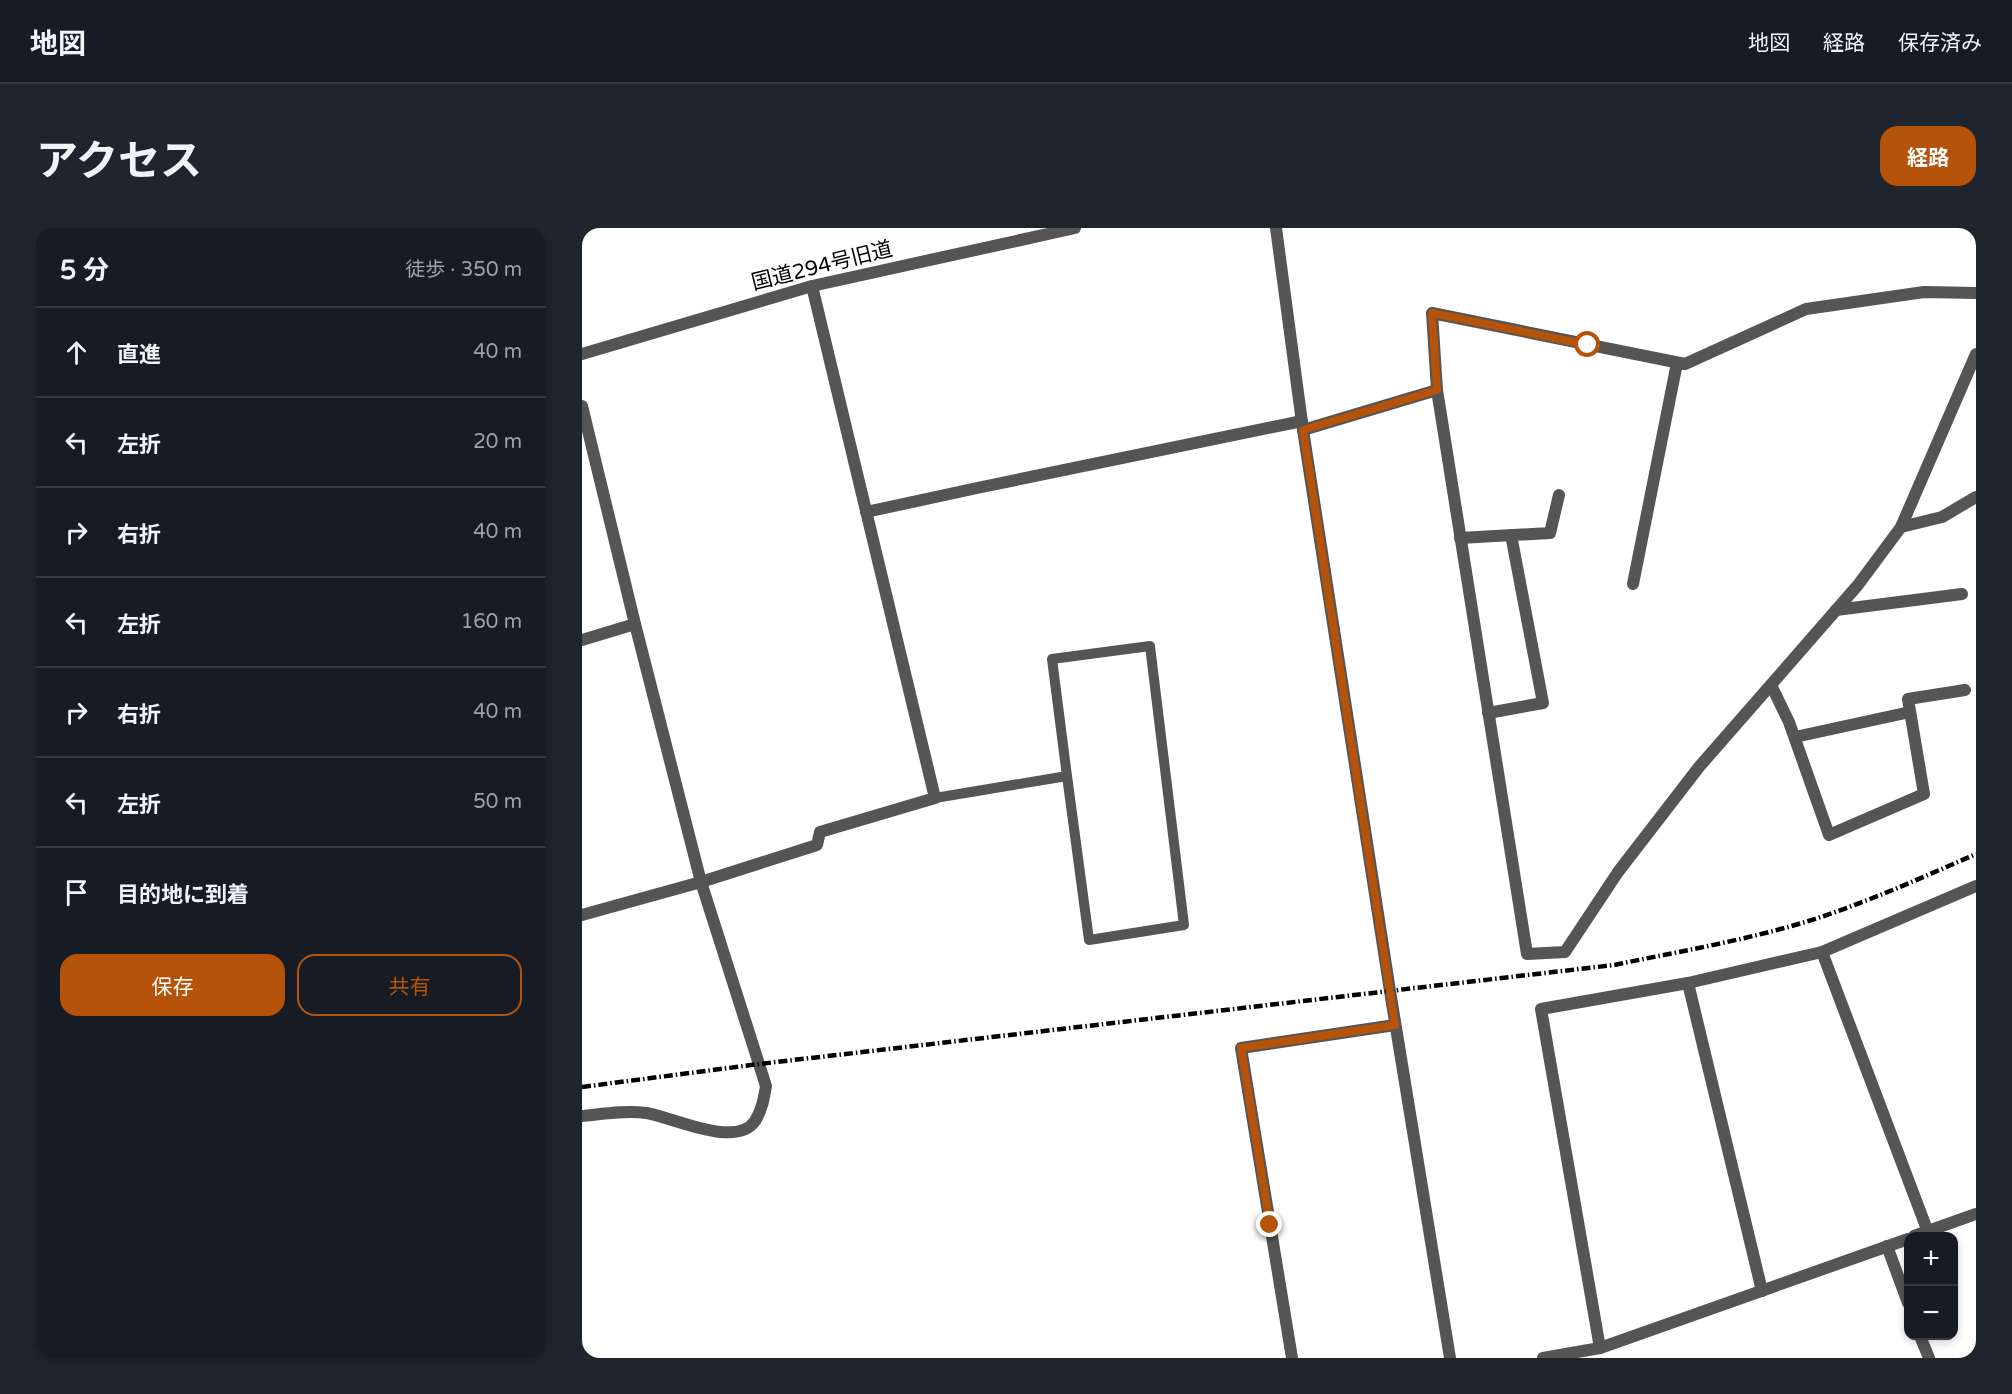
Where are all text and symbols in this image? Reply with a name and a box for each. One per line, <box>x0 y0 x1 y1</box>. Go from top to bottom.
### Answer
text: 地図 <box>30 27 86 61</box>
text: 地図 <box>1748 31 1790 56</box>
text: 経路 <box>1823 31 1865 56</box>
text: 保存済み <box>1898 31 1982 56</box>
button: 経路 <box>1880 126 1976 186</box>
text: アクセス <box>36 136 202 187</box>
street label: 国道294号旧道 <box>749 236 895 296</box>
text: 5 分 <box>60 255 109 286</box>
text: 徒歩 · 350 m <box>405 258 522 282</box>
route start <box>1574 331 1600 357</box>
icon: ahead <box>60 336 93 369</box>
text: 40 m <box>473 340 522 364</box>
text: 直進 <box>117 342 161 368</box>
icon: left <box>60 426 93 459</box>
text: 20 m <box>473 430 522 454</box>
text: 左折 <box>117 432 161 458</box>
icon: right <box>60 516 93 549</box>
text: 40 m <box>473 520 522 544</box>
text: 右折 <box>117 522 161 548</box>
icon: left <box>60 606 93 639</box>
text: 160 m <box>461 610 522 634</box>
text: 左折 <box>117 612 161 638</box>
icon: right <box>60 696 93 729</box>
text: 40 m <box>473 700 522 724</box>
text: 右折 <box>117 702 161 728</box>
icon: left <box>60 786 93 819</box>
text: 50 m <box>473 790 522 814</box>
text: 左折 <box>117 792 161 818</box>
icon: arrive <box>60 876 93 909</box>
text: 目的地に到着 <box>117 882 249 908</box>
button: 保存 <box>60 954 285 1016</box>
button: 共有 <box>297 954 522 1016</box>
route end <box>1256 1211 1282 1237</box>
map controls <box>1904 1232 1958 1340</box>
button: + <box>1904 1232 1958 1286</box>
button: − <box>1904 1286 1958 1340</box>

